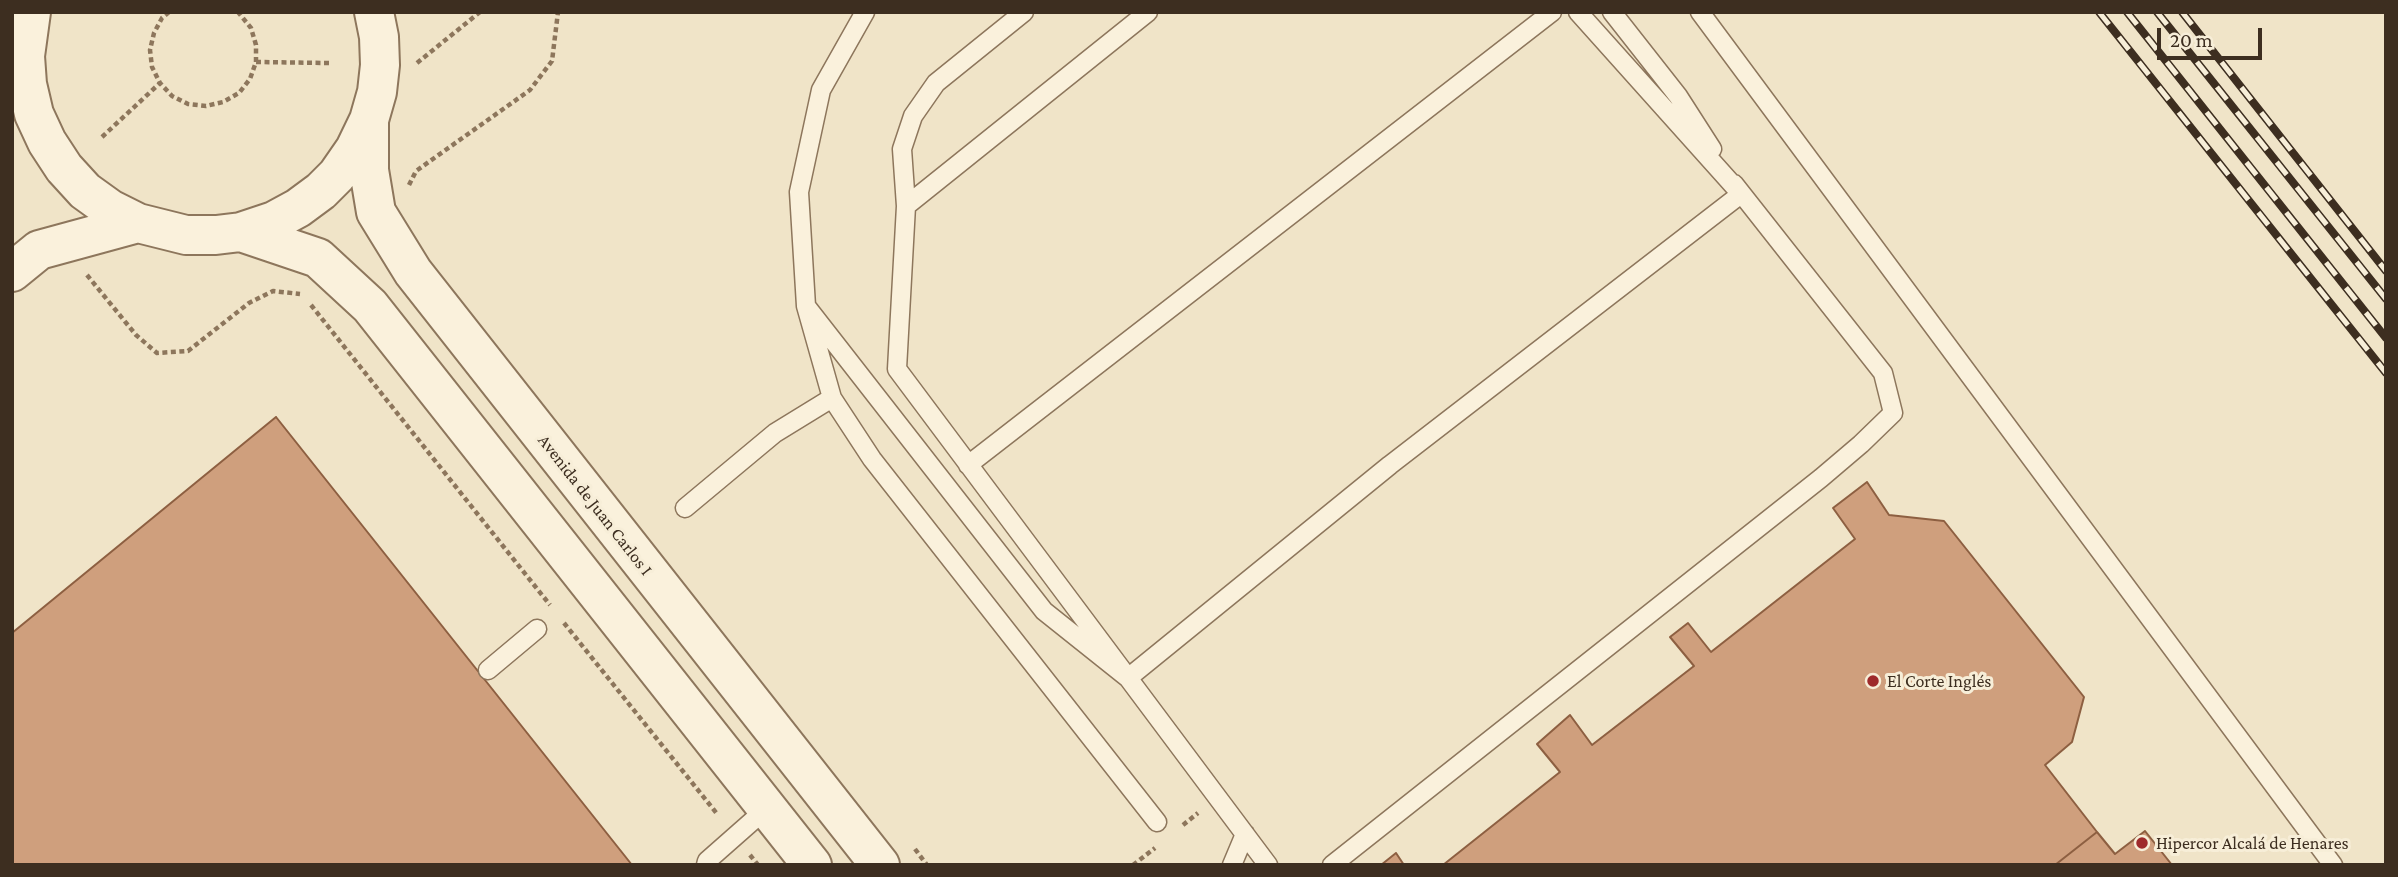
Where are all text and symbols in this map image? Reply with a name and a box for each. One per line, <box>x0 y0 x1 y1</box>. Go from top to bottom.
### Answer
scale bar <box>2160 14 2265 58</box>
text: 20 m <box>2170 28 2213 52</box>
street label: Avenida de Juan Carlos I <box>533 430 657 580</box>
place label: El Corte Inglés <box>1887 670 1991 692</box>
marker: El Corte Inglés <box>1865 673 1881 689</box>
place label: Hipercor Alcalá de Henares <box>2156 832 2349 854</box>
marker: Hipercor Alcalá de Henares <box>2134 835 2150 851</box>

